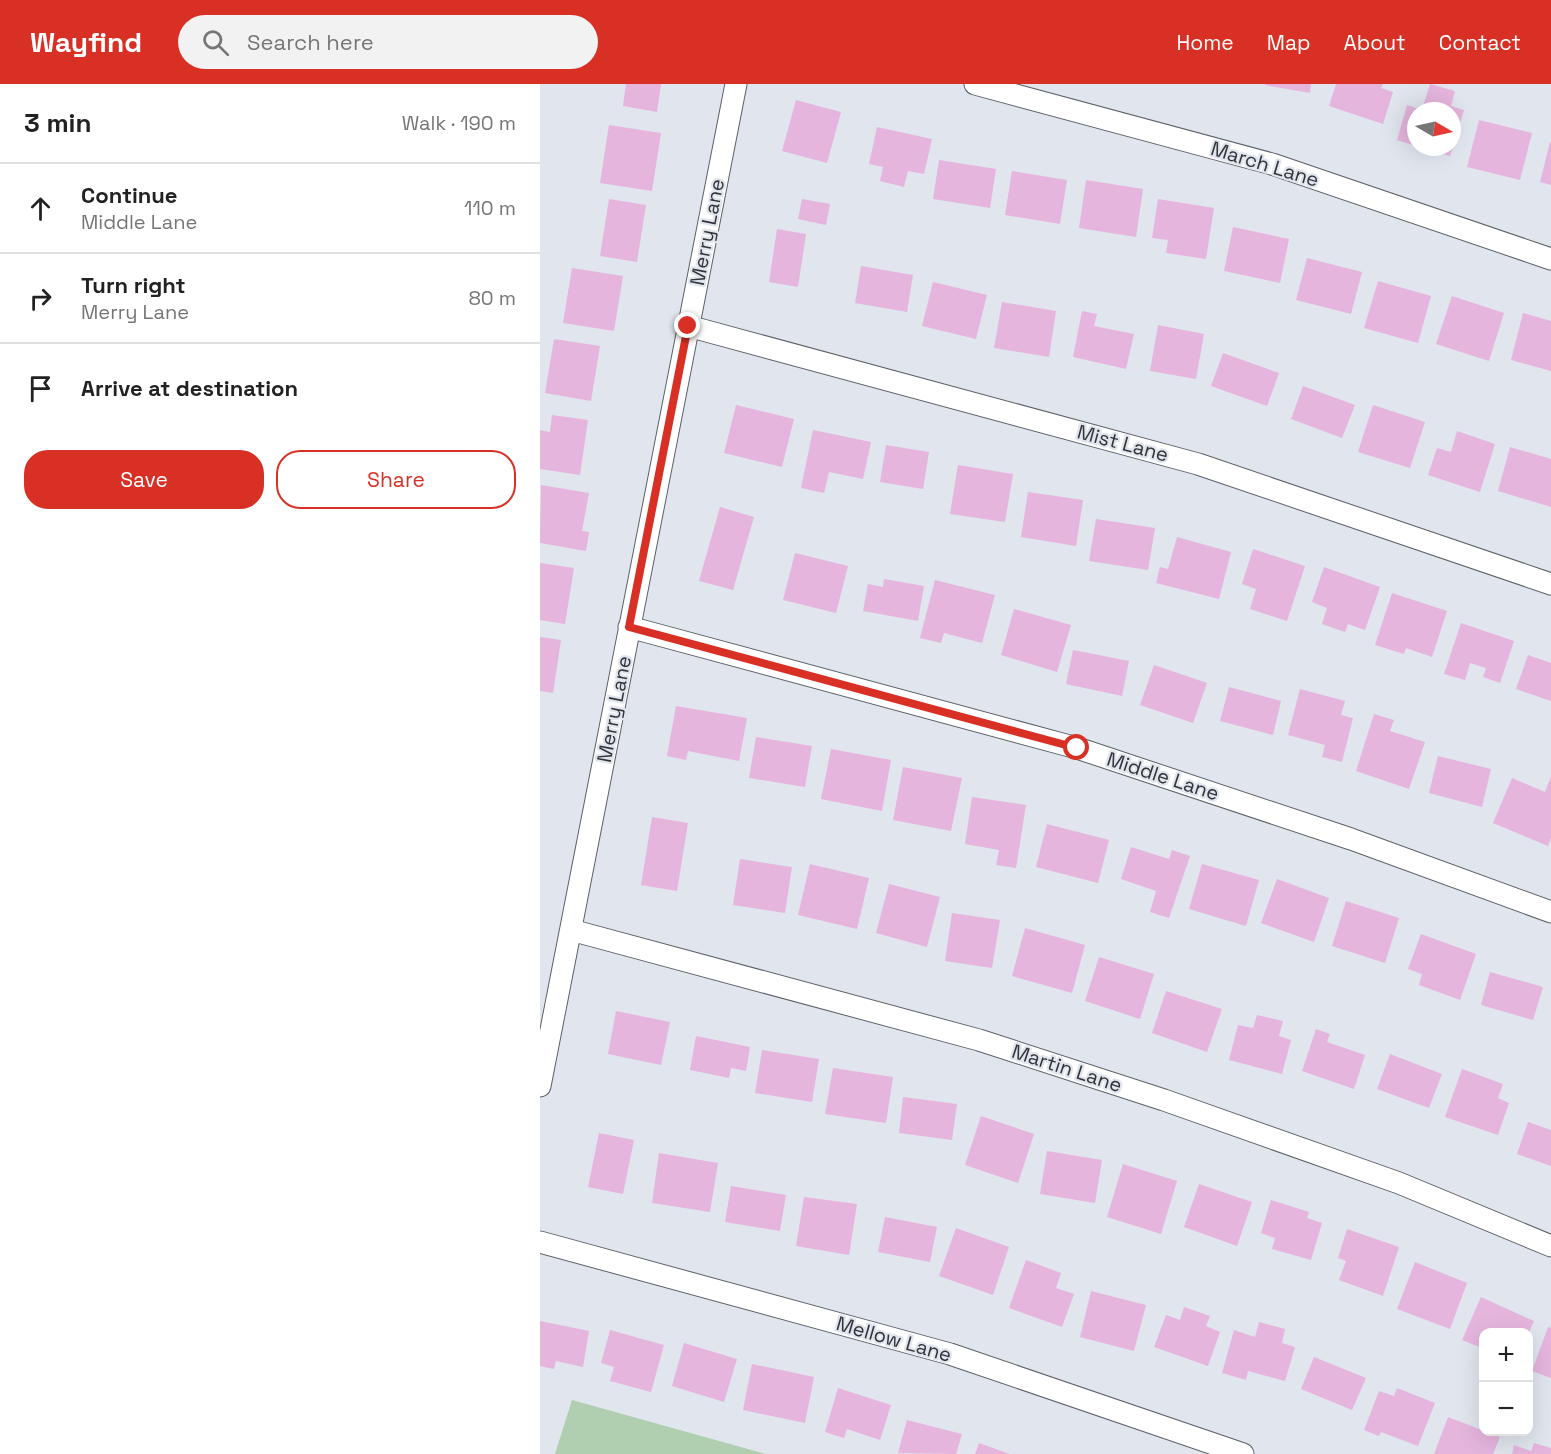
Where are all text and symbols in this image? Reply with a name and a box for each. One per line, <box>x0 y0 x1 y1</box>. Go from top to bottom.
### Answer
search box <box>178 15 598 69</box>
text: Wayfind <box>30 24 142 60</box>
icon: search <box>199 26 232 59</box>
text: Search here <box>247 28 374 56</box>
text: Home <box>1176 29 1234 56</box>
text: Map <box>1267 29 1311 56</box>
text: About <box>1344 29 1406 56</box>
text: Contact <box>1439 29 1521 56</box>
north arrow <box>1407 102 1461 156</box>
text: 3 min <box>24 106 92 140</box>
text: Walk · 190 m <box>402 110 516 136</box>
street label: March Lane <box>1208 135 1322 193</box>
street label: Merry Lane <box>684 176 730 288</box>
text: Continue <box>81 181 177 209</box>
icon: ahead <box>24 192 57 225</box>
text: 110 m <box>464 195 516 221</box>
text: Middle Lane <box>81 209 197 235</box>
text: Turn right <box>81 271 186 299</box>
icon: right <box>24 282 57 315</box>
text: 80 m <box>468 285 516 311</box>
text: Merry Lane <box>81 299 189 325</box>
route end <box>674 312 700 338</box>
icon: arrive <box>24 372 57 405</box>
text: Arrive at destination <box>81 374 298 402</box>
street label: Mist Lane <box>1075 418 1171 468</box>
button: Save <box>24 450 264 509</box>
button: Share <box>276 450 516 509</box>
street label: Merry Lane <box>591 653 637 765</box>
route start <box>1063 734 1089 760</box>
street label: Middle Lane <box>1104 746 1222 806</box>
street label: Martin Lane <box>1009 1038 1125 1098</box>
street label: Mellow Lane <box>833 1310 955 1368</box>
map controls <box>1479 1328 1533 1436</box>
button: + <box>1479 1328 1533 1382</box>
button: − <box>1479 1382 1533 1436</box>

